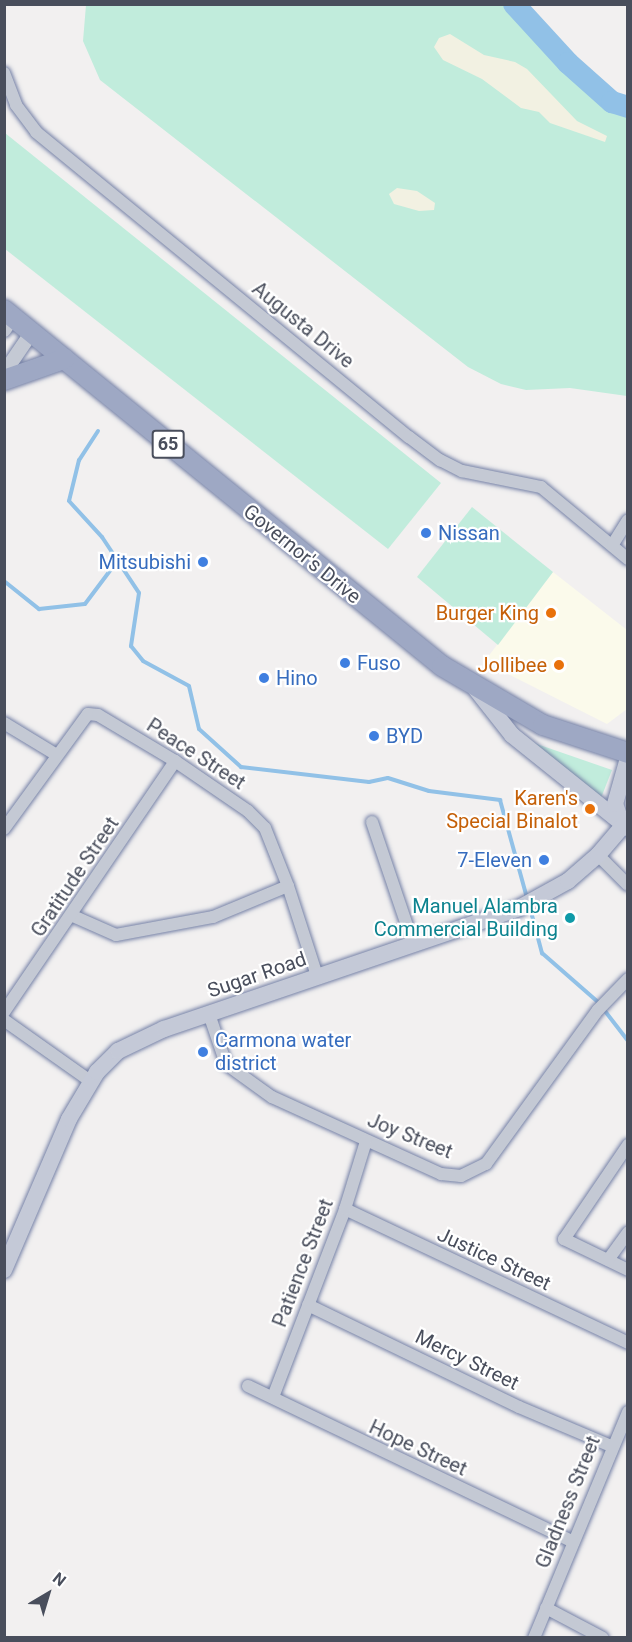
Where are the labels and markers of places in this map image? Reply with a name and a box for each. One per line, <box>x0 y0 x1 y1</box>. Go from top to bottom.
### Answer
place label: Nissan <box>438 521 500 545</box>
marker: Nissan <box>419 526 433 540</box>
place label: Mitsubishi <box>98 550 191 574</box>
marker: Mitsubishi <box>196 555 210 569</box>
place label: Burger King <box>436 601 539 625</box>
marker: Burger King <box>544 606 558 620</box>
place label: Fuso <box>357 651 401 675</box>
place label: Jollibee <box>478 653 547 677</box>
marker: Fuso <box>338 656 352 670</box>
marker: Jollibee <box>552 658 566 672</box>
place label: Hino <box>276 666 318 690</box>
marker: Hino <box>257 671 271 685</box>
place label: BYD <box>386 724 423 748</box>
marker: BYD <box>367 729 381 743</box>
place label: Karen's Special Binalot <box>446 786 578 833</box>
marker: Karen's Special Binalot <box>583 802 597 816</box>
place label: 7-Eleven <box>457 848 532 872</box>
marker: 7-Eleven <box>537 853 551 867</box>
place label: Manuel Alambra Commercial Building <box>374 894 558 941</box>
marker: Manuel Alambra Commercial Building <box>563 911 577 925</box>
place label: Carmona water district <box>215 1028 351 1075</box>
marker: Carmona water district <box>196 1045 210 1059</box>

